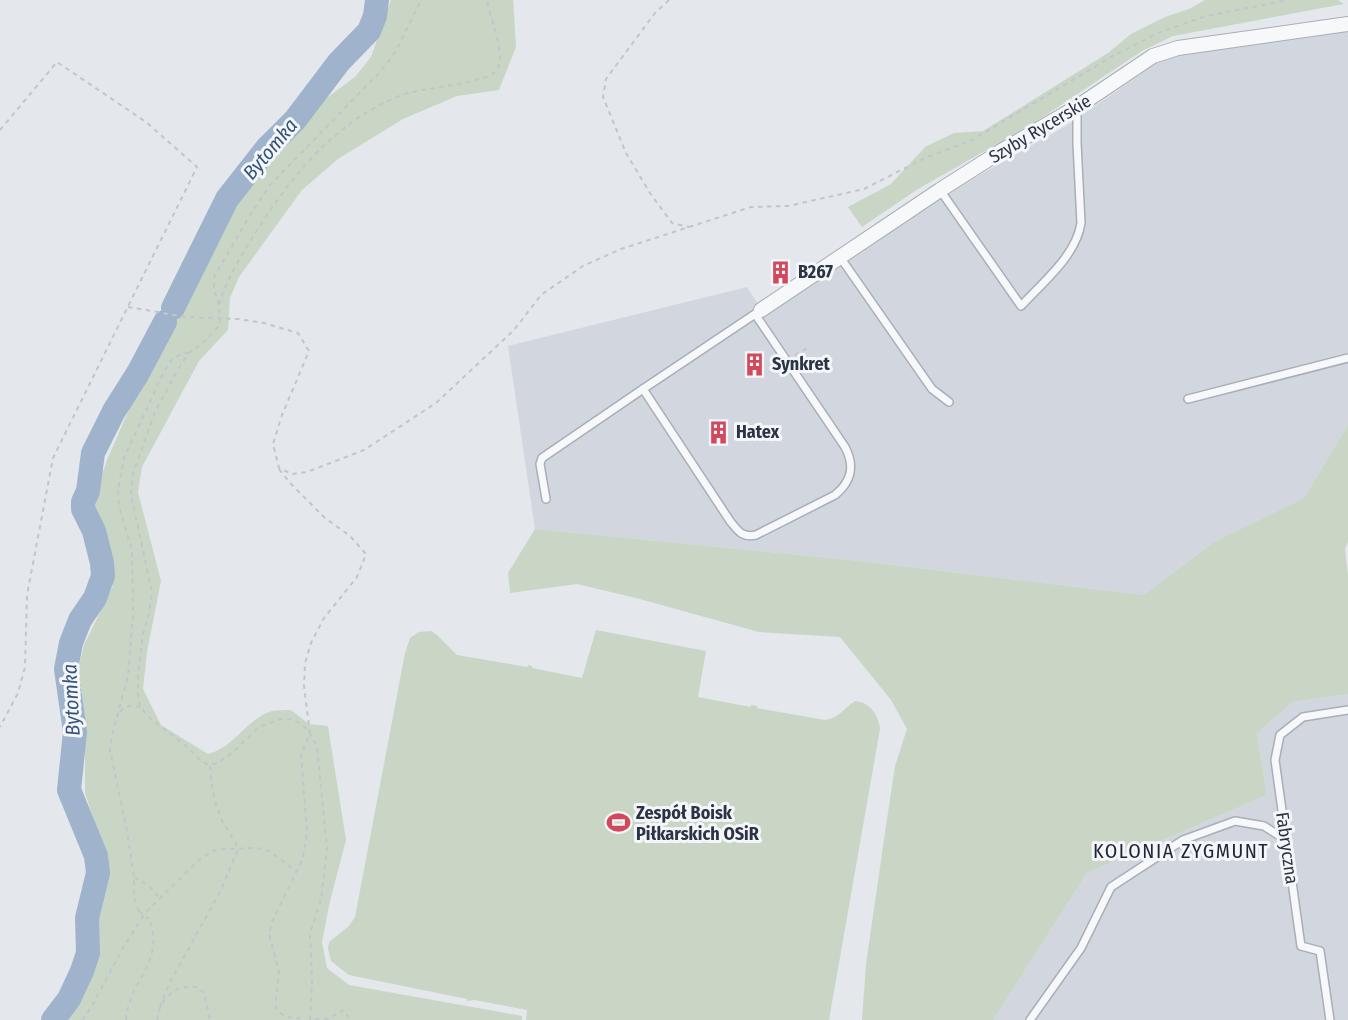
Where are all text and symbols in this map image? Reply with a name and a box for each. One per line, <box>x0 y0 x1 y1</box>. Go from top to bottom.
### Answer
street label: Szyby Rycerskie <box>985 90 1095 168</box>
water label: Bytomka <box>238 114 302 184</box>
building icon: B267 <box>767 259 793 285</box>
place label: B267 <box>798 261 833 283</box>
building icon: Synkret <box>741 351 767 377</box>
place label: Synkret <box>772 353 831 375</box>
building icon: Hatex <box>705 419 731 445</box>
place label: Hatex <box>736 421 780 443</box>
water label: Bytomka <box>57 663 85 737</box>
place label: Zespół Boisk Piłkarskich OSiR <box>636 802 760 845</box>
sports icon: Zespół Boisk Piłkarskich OSiR <box>605 810 631 836</box>
street label: Fabryczna <box>1271 811 1303 886</box>
district label: KOLONIA ZYGMUNT <box>1093 839 1269 863</box>

